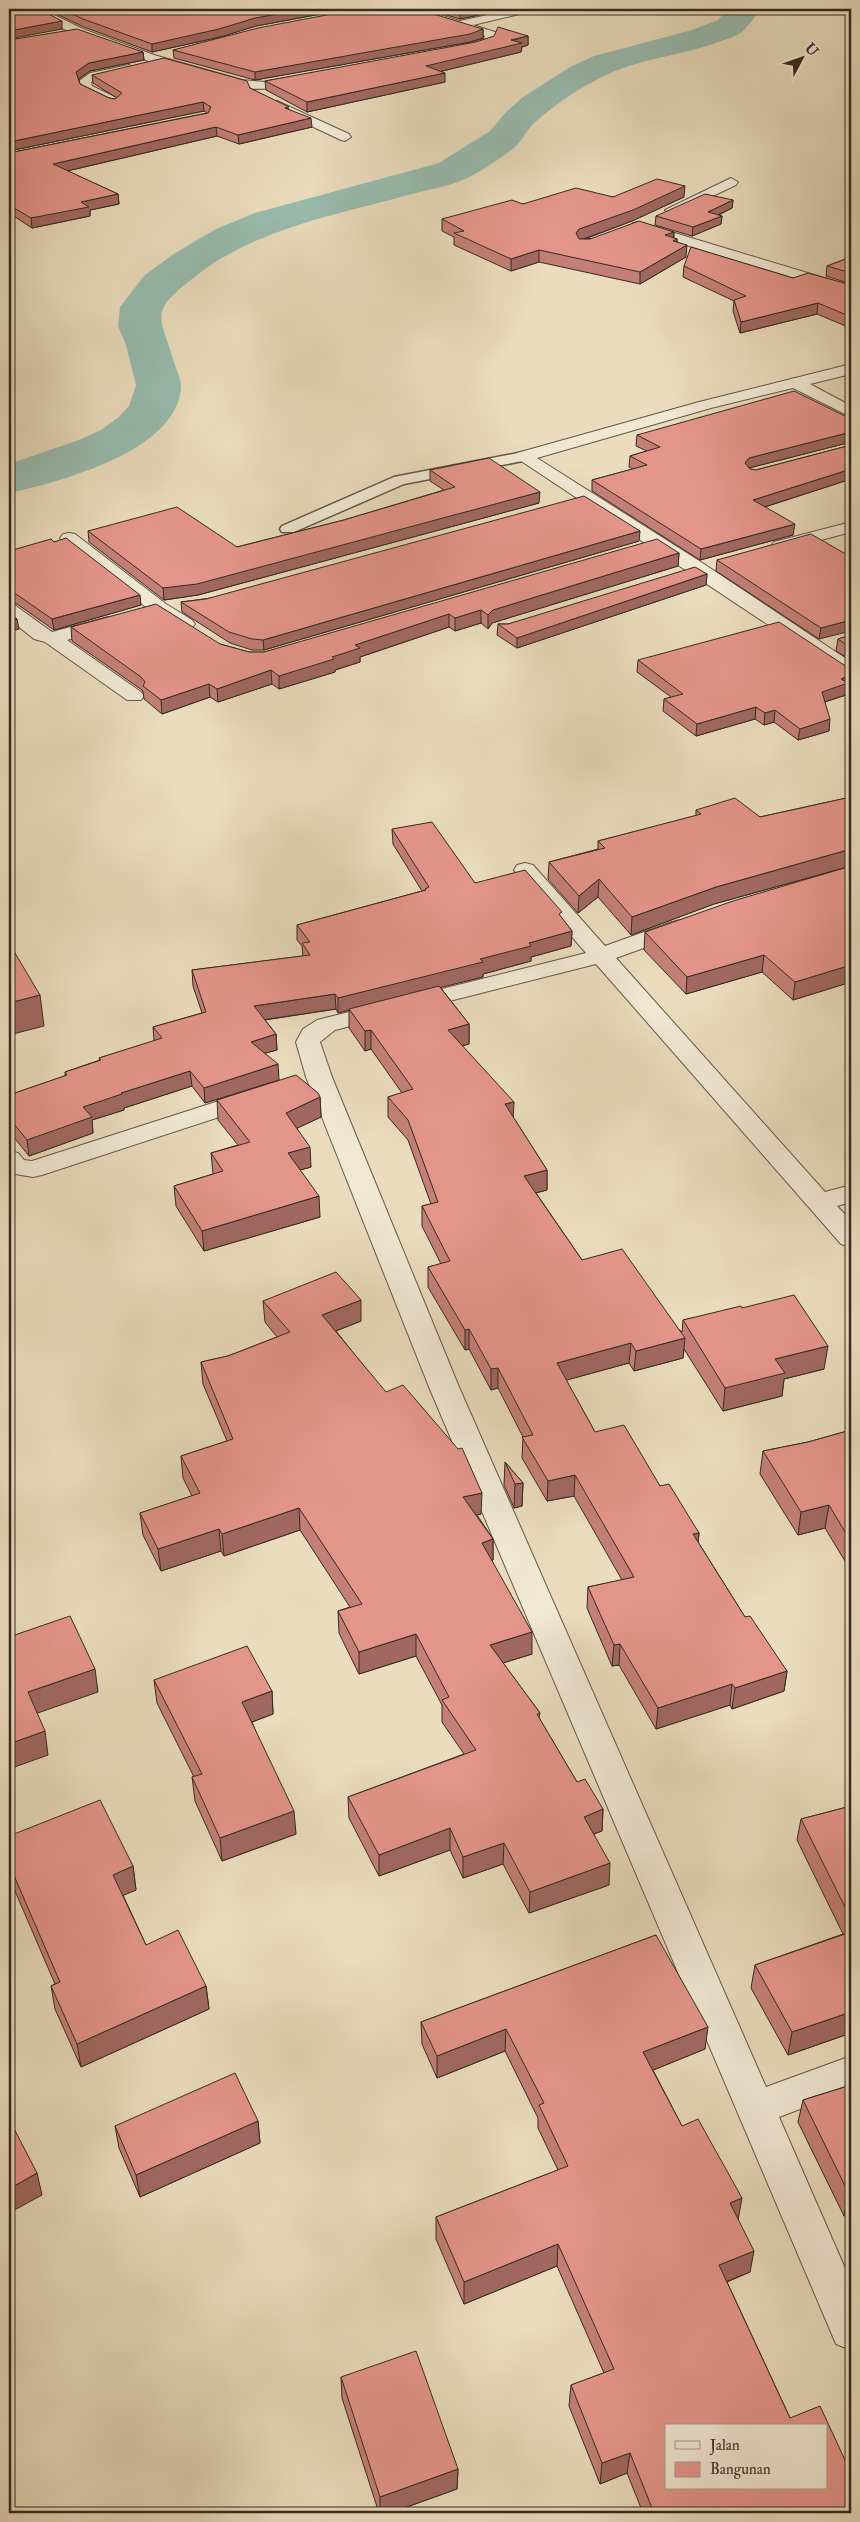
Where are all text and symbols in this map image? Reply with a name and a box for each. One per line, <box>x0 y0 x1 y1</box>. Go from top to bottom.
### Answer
north arrow <box>778 32 828 82</box>
text: U <box>801 40 822 60</box>
legend <box>665 2424 828 2490</box>
text: Jalan <box>709 2436 740 2456</box>
text: Bangunan <box>710 2460 771 2479</box>

